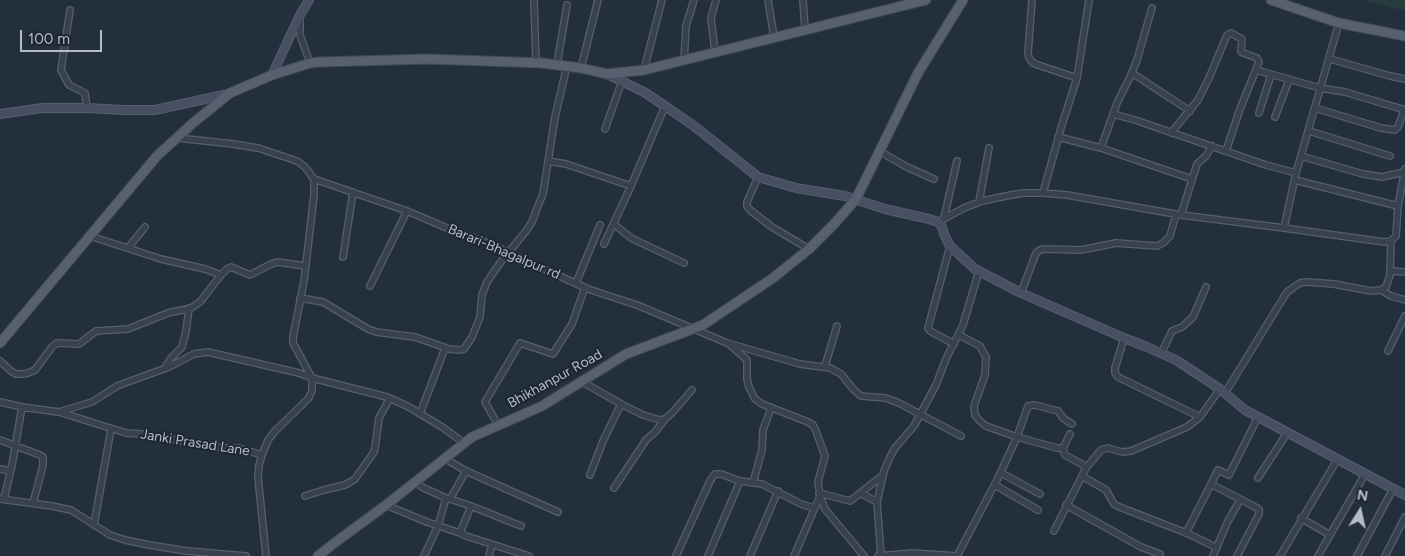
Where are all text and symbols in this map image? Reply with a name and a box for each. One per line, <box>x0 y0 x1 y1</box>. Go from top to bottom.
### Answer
scale bar <box>22 20 105 52</box>
text: 100 m <box>28 30 70 48</box>
street label: Barari-Bhagalpur rd <box>445 221 563 283</box>
street label: Bhikhanpur Road <box>505 346 605 412</box>
street label: Janki Prasad Lane <box>139 426 251 460</box>
north arrow <box>1335 486 1385 536</box>
text: N <box>1356 486 1369 505</box>

